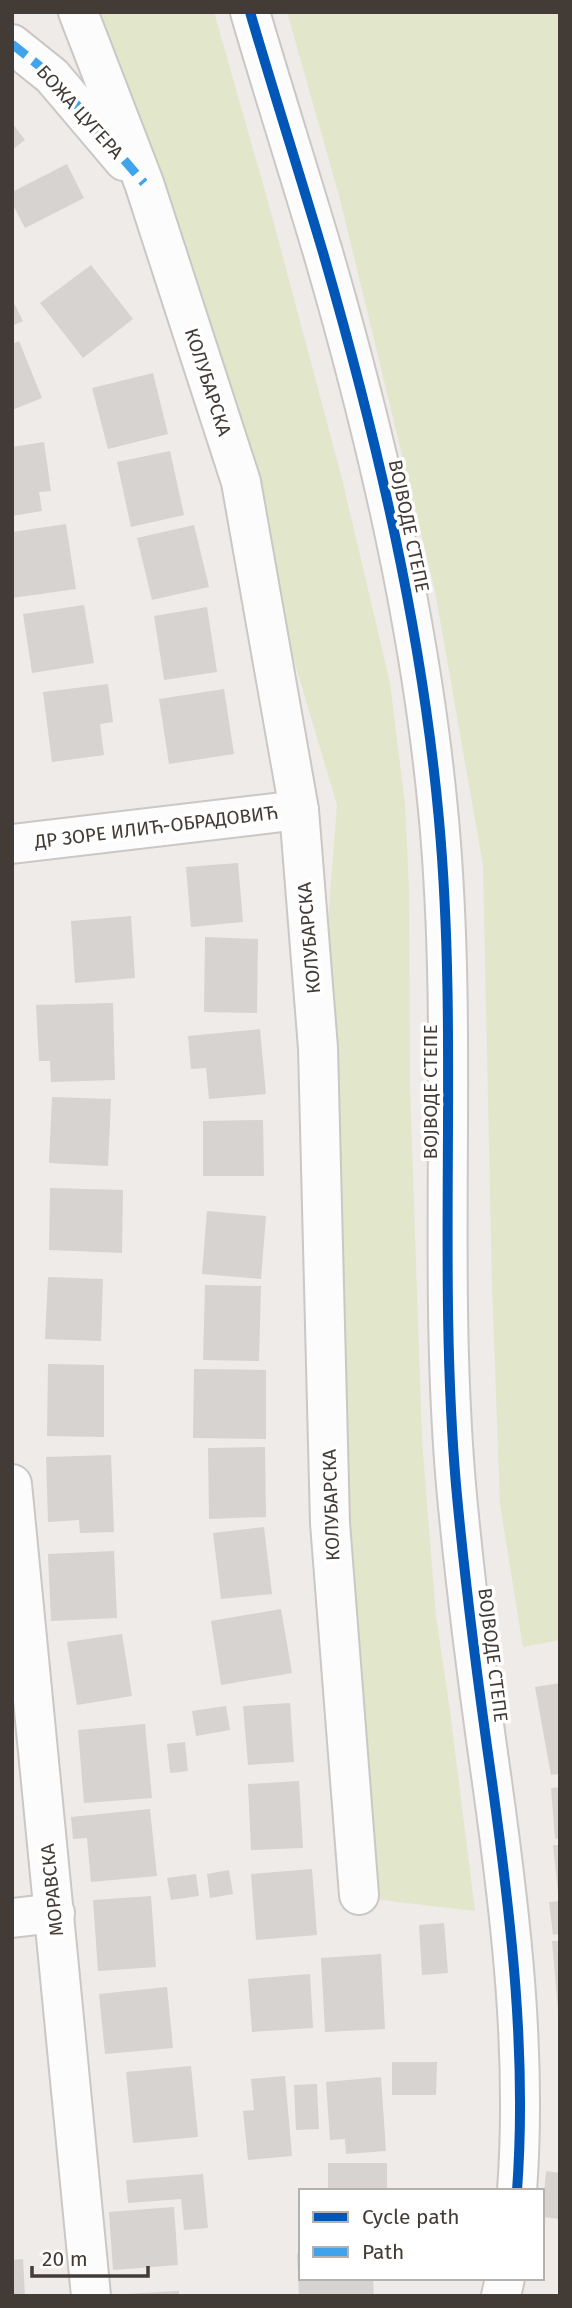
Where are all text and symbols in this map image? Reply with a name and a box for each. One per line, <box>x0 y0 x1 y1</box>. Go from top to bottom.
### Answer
street label: БОЖА ЦУГЕРА <box>32 60 128 164</box>
street label: КОЛУБАРСКА <box>180 325 236 439</box>
street label: ВОЈВОДЕ СТЕПЕ <box>384 458 434 594</box>
street label: ДР ЗОРЕ ИЛИЋ-ОБРАДОВИЋ <box>32 801 279 853</box>
street label: КОЛУБАРСКА <box>293 881 325 995</box>
street label: ВОЈВОДЕ СТЕПЕ <box>419 1024 442 1160</box>
street label: КОЛУБАРСКА <box>318 1449 344 1561</box>
street label: ВОЈВОДЕ СТЕПЕ <box>473 1587 513 1723</box>
street label: МОРАВСКА <box>36 1843 68 1937</box>
legend <box>299 2189 544 2280</box>
text: Cycle path <box>362 2204 460 2230</box>
scale bar <box>32 2234 147 2278</box>
text: Path <box>362 2239 404 2265</box>
text: 20 m <box>42 2246 88 2272</box>

